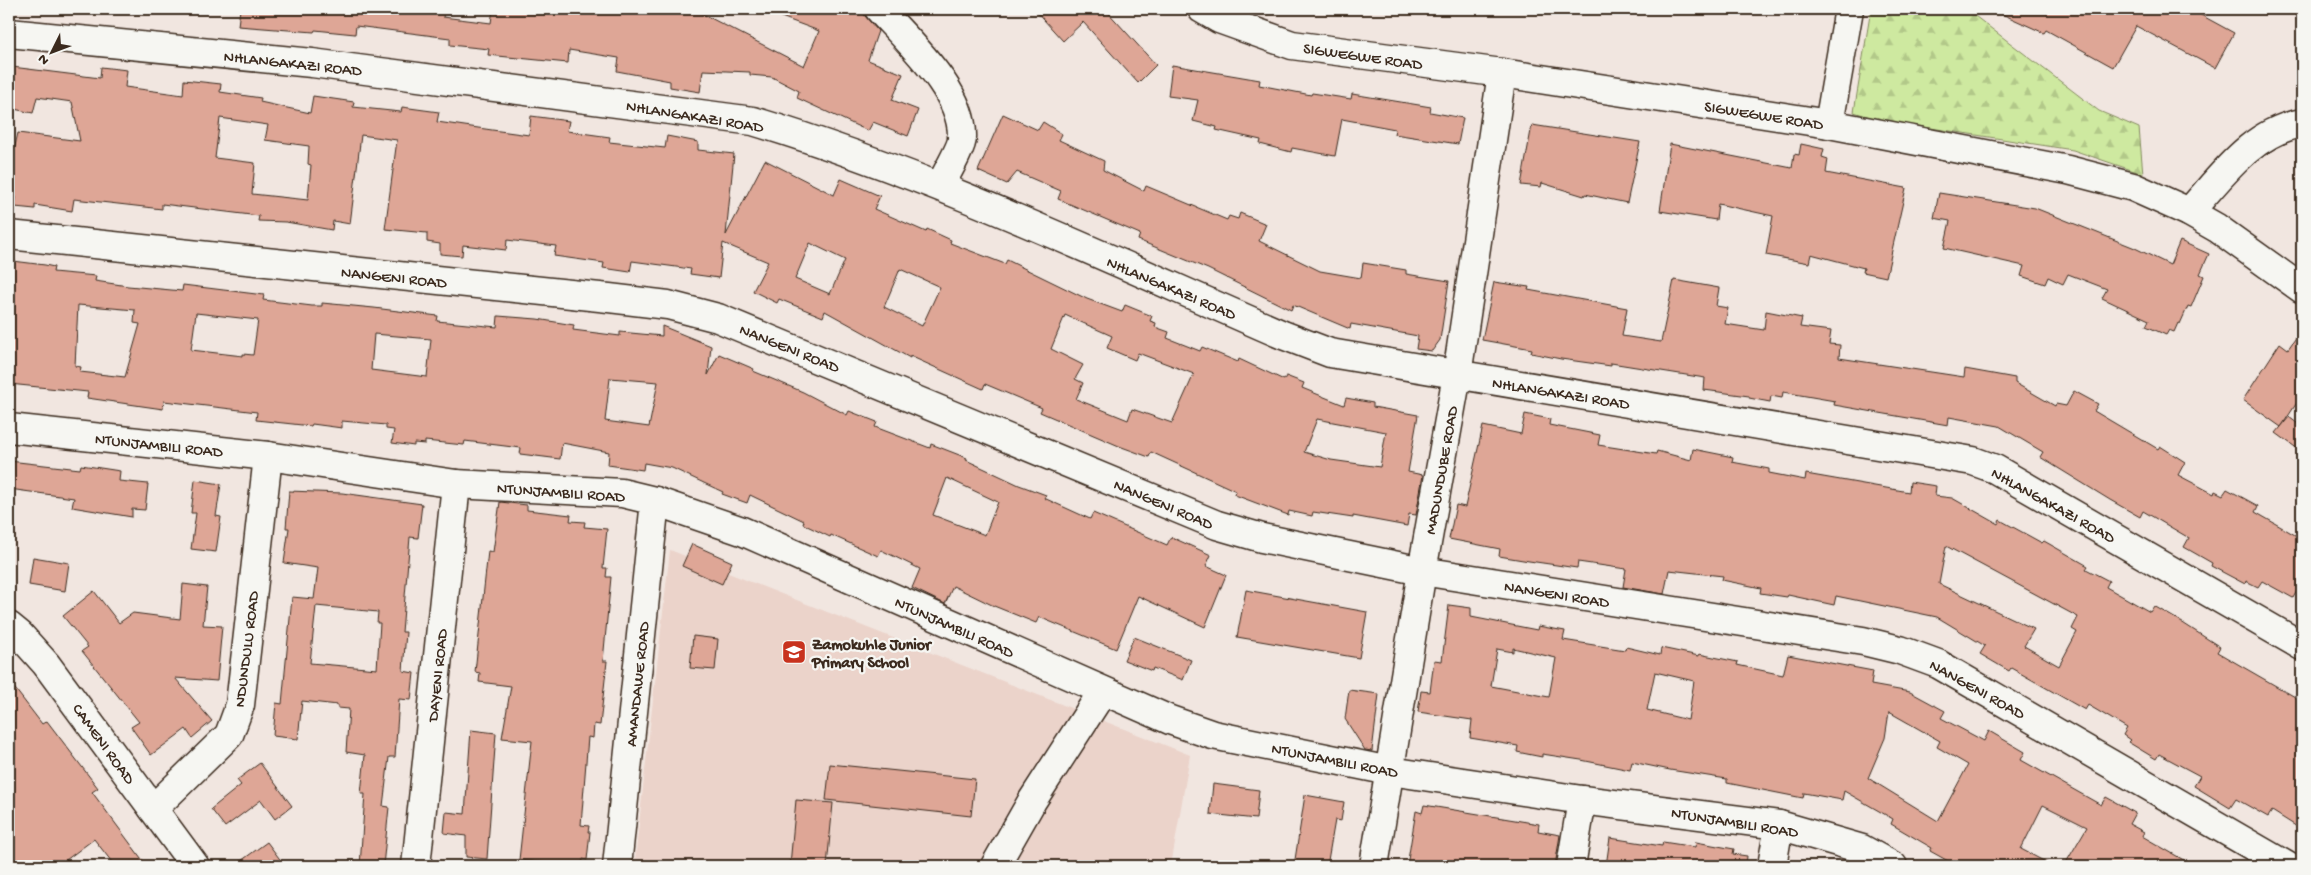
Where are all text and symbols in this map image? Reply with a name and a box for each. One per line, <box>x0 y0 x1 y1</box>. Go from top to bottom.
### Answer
north arrow <box>28 28 78 78</box>
street label: SIGWEGWE ROAD <box>1302 41 1424 76</box>
street label: NHLANGAKAZI ROAD <box>223 49 363 82</box>
text: N <box>35 50 54 68</box>
street label: NHLANGAKAZI ROAD <box>624 98 765 139</box>
street label: SIGWEGWE ROAD <box>1703 99 1825 136</box>
street label: NHLANGAKAZI ROAD <box>1103 254 1239 326</box>
street label: NANGENI ROAD <box>340 264 448 295</box>
street label: NANGENI ROAD <box>736 322 842 379</box>
street label: NHLANGAKAZI ROAD <box>1490 375 1631 416</box>
street label: MADUNDUBE ROAD <box>1423 404 1464 536</box>
street label: NTUNJAMBILI ROAD <box>94 431 224 464</box>
street label: NHLANGAKAZI ROAD <box>1987 465 2118 549</box>
street label: NANGENI ROAD <box>1110 477 1216 536</box>
street label: NTUNJAMBILI ROAD <box>496 481 626 508</box>
street label: NANGENI ROAD <box>1502 579 1611 614</box>
street label: NDUNDULU ROAD <box>232 590 265 709</box>
street label: NTUNJAMBILI ROAD <box>891 594 1017 664</box>
street label: AMANDAWE ROAD <box>623 620 656 748</box>
street label: DAYENI ROAD <box>425 627 454 724</box>
place label: Zamokuhle Junior Primary School <box>811 637 933 674</box>
school or university icon: Zamokuhle Junior Primary School <box>781 639 807 665</box>
street label: NANGENI ROAD <box>1925 657 2028 725</box>
street label: CAMENI ROAD <box>67 701 138 790</box>
street label: NTUNJAMBILI ROAD <box>1269 741 1400 784</box>
street label: NTUNJAMBILI ROAD <box>1669 805 1800 844</box>

